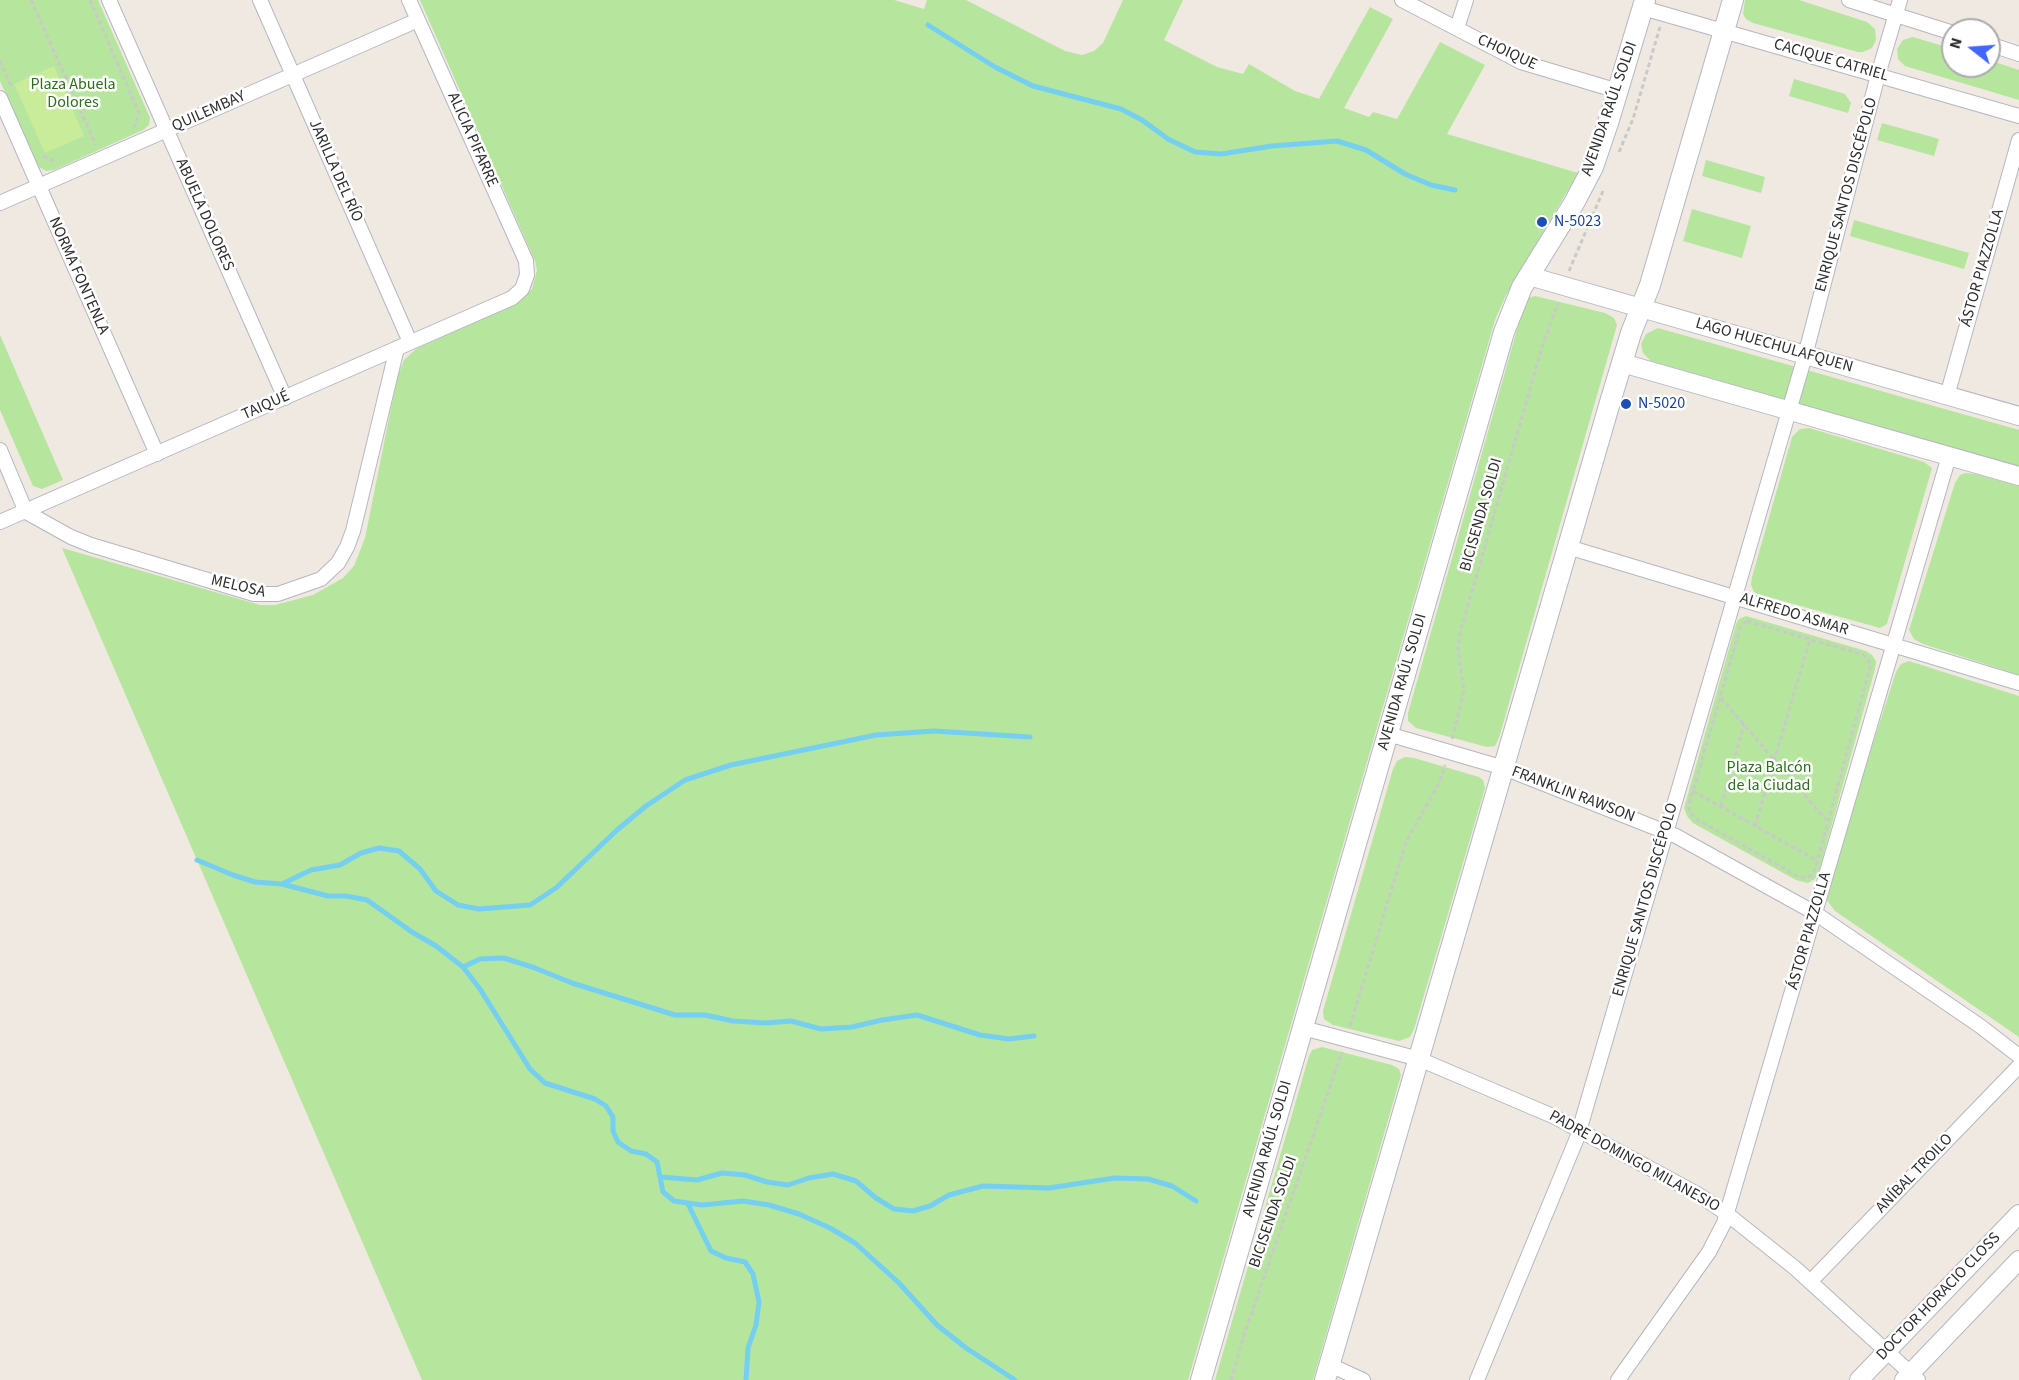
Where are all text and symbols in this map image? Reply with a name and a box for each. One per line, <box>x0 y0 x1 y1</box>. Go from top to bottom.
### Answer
north arrow <box>1941 18 2001 78</box>
street label: CHOIQUE <box>1474 31 1540 75</box>
street label: CACIQUE CATRIEL <box>1771 35 1891 87</box>
text: N <box>1944 35 1968 52</box>
street label: AVENIDA RAÚL SOLDI <box>1578 39 1642 179</box>
park label: Plaza Abuela Dolores <box>30 75 116 113</box>
street label: QUILEMBAY <box>169 87 249 137</box>
street label: ALICIA PIFARRE <box>443 90 501 190</box>
street label: ENRIQUE SANTOS DISCÉPOLO <box>1812 96 1882 294</box>
street label: JARILLA DEL RÍO <box>304 117 366 225</box>
street label: ABUELA DOLORES <box>171 156 237 274</box>
street label: ÁSTOR PIAZZOLLA <box>1957 207 2009 329</box>
place label: N-5023 <box>1554 212 1601 232</box>
street label: NORMA FONTENLA <box>44 214 112 338</box>
marker: N-5023 <box>1535 215 1549 229</box>
street label: LAGO HUECHULAFQUEN <box>1693 314 1855 378</box>
street label: TAIQUÉ <box>239 387 293 425</box>
place label: N-5020 <box>1638 394 1685 414</box>
marker: N-5020 <box>1619 397 1633 411</box>
street label: BICISENDA SOLDI <box>1457 456 1507 574</box>
street label: MELOSA <box>209 571 267 603</box>
street label: ALFREDO ASMAR <box>1738 589 1850 641</box>
street label: AVENIDA RAÚL SOLDI <box>1374 612 1432 752</box>
park label: Plaza Balcón de la Ciudad <box>1727 758 1811 796</box>
street label: FRANKLIN RAWSON <box>1509 763 1637 827</box>
street label: ENRIQUE SANTOS DISCÉPOLO <box>1609 801 1683 999</box>
street label: ÁSTOR PIAZZOLLA <box>1784 870 1836 992</box>
street label: AVENIDA RAÚL SOLDI <box>1239 1079 1297 1219</box>
street label: PADRE DOMINGO MILANESIO <box>1545 1107 1723 1217</box>
street label: ANÍBAL TROILO <box>1872 1130 1958 1218</box>
street label: BICISENDA SOLDI <box>1246 1154 1302 1270</box>
street label: DOCTOR HORACIO CLOSS <box>1873 1229 2005 1365</box>

